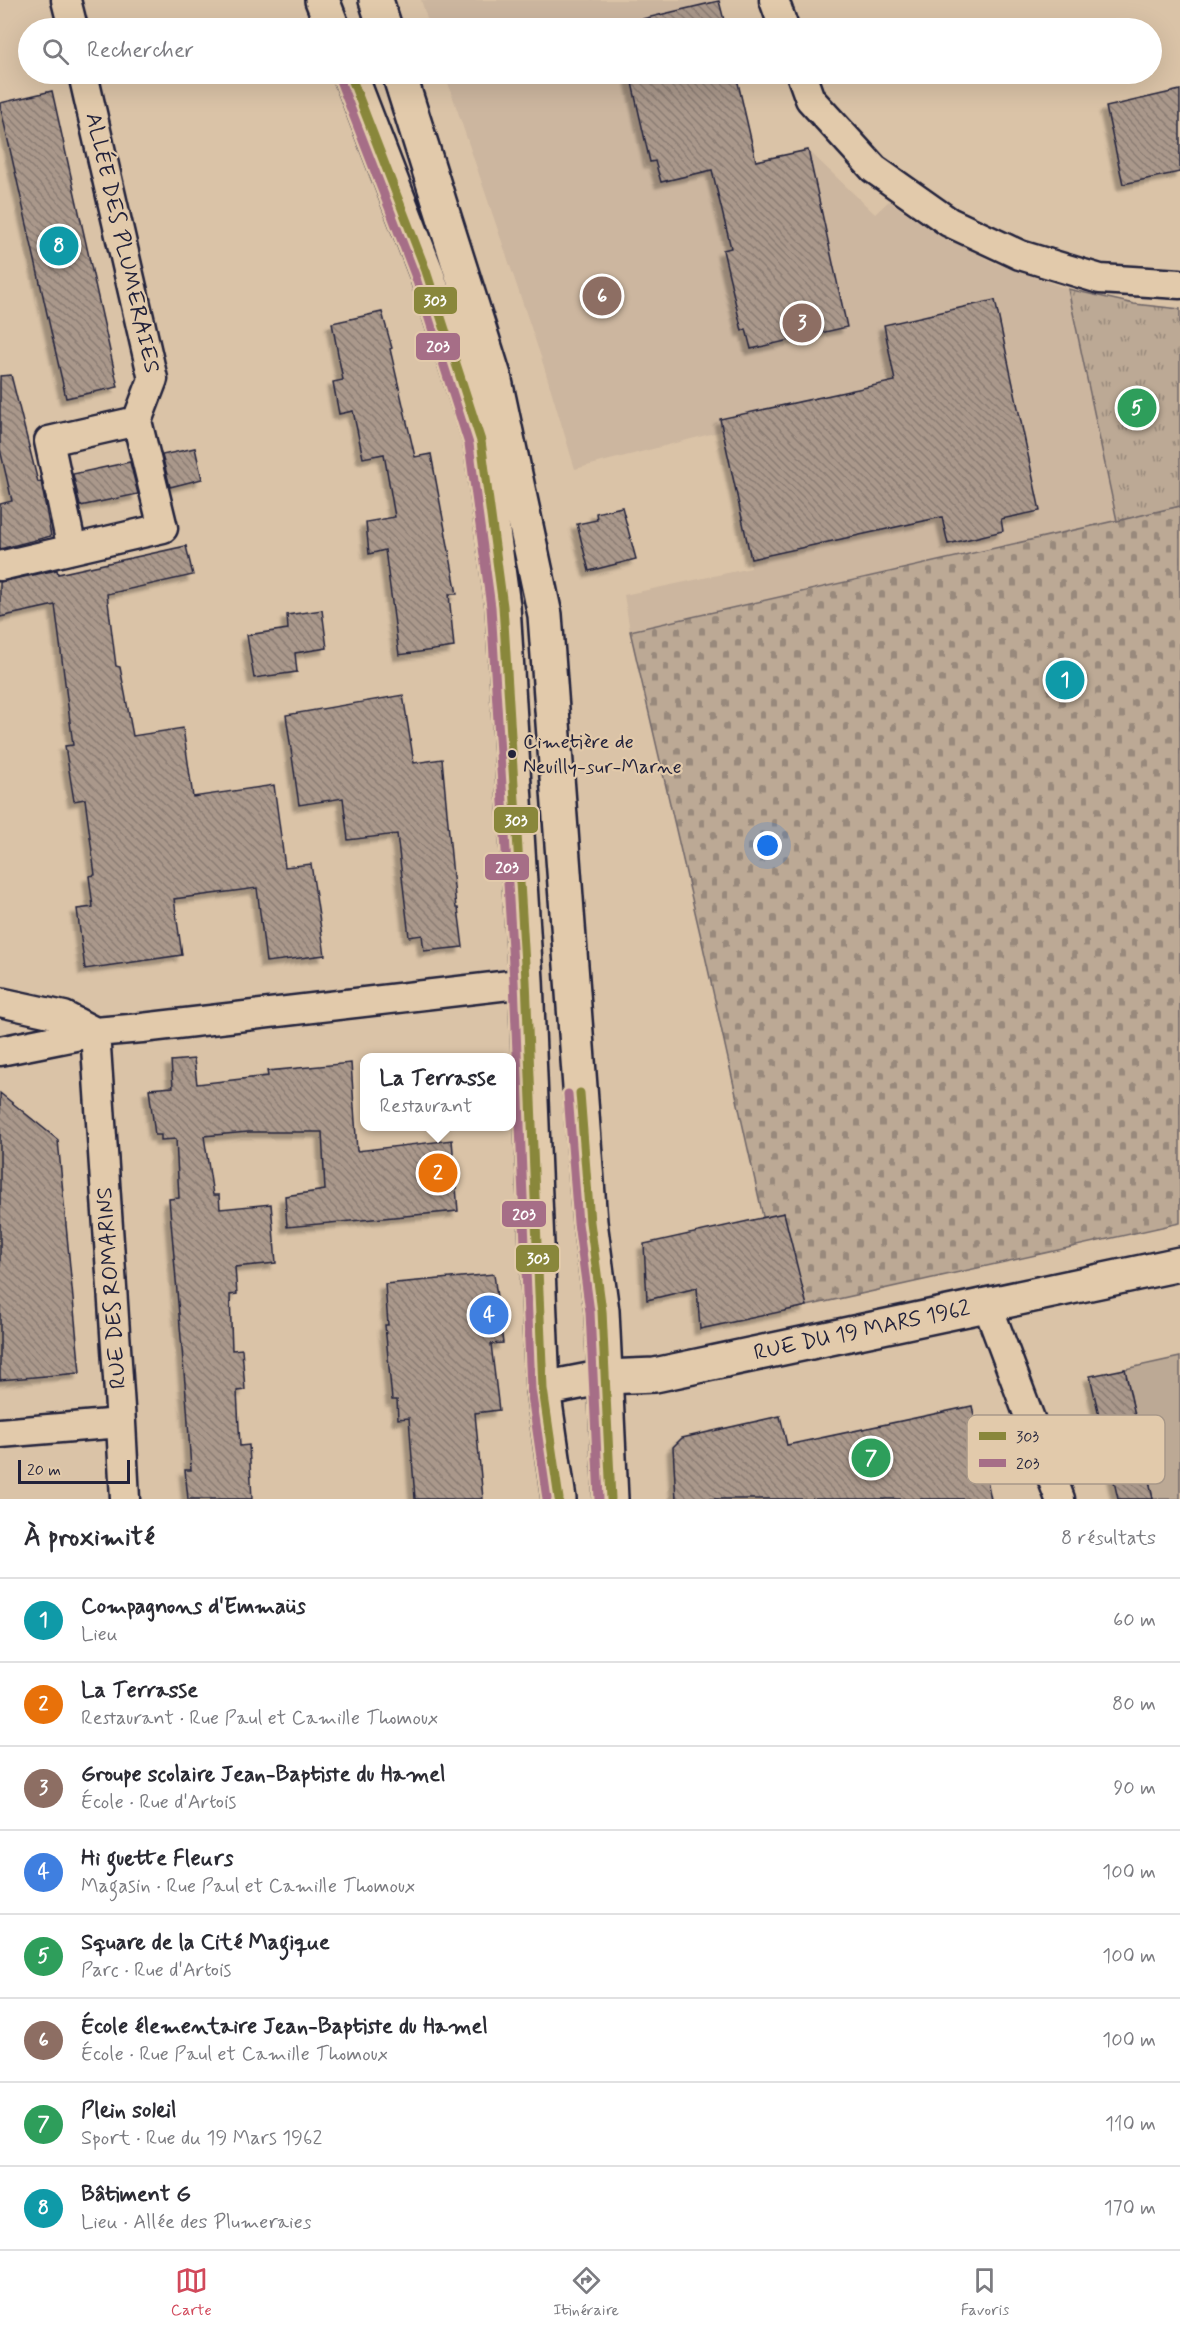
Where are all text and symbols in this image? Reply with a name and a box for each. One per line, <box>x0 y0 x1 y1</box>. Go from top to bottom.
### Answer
search box <box>18 18 1162 84</box>
icon: search <box>39 35 72 68</box>
text: Rechercher <box>87 37 194 65</box>
street label: ALLÉE DES PLUMERAIES <box>78 110 167 376</box>
pin: 8 <box>40 224 78 268</box>
pin: 6 <box>582 274 622 318</box>
line badge: 303 <box>413 286 458 315</box>
text: 303 <box>424 291 447 312</box>
pin: 3 <box>782 300 822 346</box>
line badge: 203 <box>415 332 461 361</box>
text: 203 <box>426 337 450 358</box>
pin: 5 <box>1118 386 1156 430</box>
pin: 1 <box>1046 658 1084 702</box>
place label: Cimetière de Neuilly-sur-Marne <box>523 729 682 781</box>
marker: Cimetière de Neuilly-sur-Marne <box>506 748 518 760</box>
line badge: 303 <box>493 806 539 834</box>
text: 303 <box>505 811 528 832</box>
your location <box>753 831 782 860</box>
line badge: 203 <box>484 853 530 881</box>
text: 203 <box>495 858 519 879</box>
popup <box>360 1053 516 1131</box>
text: La Terrasse <box>379 1065 497 1093</box>
text: Restaurant <box>379 1093 472 1120</box>
pin: 2 <box>418 1150 458 1196</box>
street label: RUE DES ROMARINS <box>91 1186 133 1390</box>
line badge: 203 <box>501 1200 547 1228</box>
text: 203 <box>512 1205 536 1226</box>
line badge: 303 <box>515 1244 560 1273</box>
text: 303 <box>527 1249 550 1270</box>
pin: 4 <box>470 1292 508 1338</box>
street label: RUE DU 19 MARS 1962 <box>751 1294 973 1368</box>
legend <box>967 1415 1165 1484</box>
text: 303 <box>1016 1427 1039 1448</box>
pin: 7 <box>852 1436 890 1480</box>
text: 203 <box>1016 1454 1040 1475</box>
scale bar <box>18 1457 130 1484</box>
text: 20 m <box>27 1460 61 1481</box>
text: À proximité <box>24 1521 155 1555</box>
text: 8 résultats <box>1061 1525 1156 1552</box>
text: Compagnons d'Emmaüs <box>81 1593 306 1621</box>
text: 1 <box>39 1607 48 1634</box>
text: 60 m <box>1113 1607 1156 1634</box>
text: Lieu <box>81 1621 118 1648</box>
text: La Terrasse <box>81 1677 198 1705</box>
text: 2 <box>39 1691 48 1718</box>
text: 80 m <box>1112 1691 1156 1718</box>
text: Restaurant · Rue Paul et Camille Thomoux <box>81 1705 438 1732</box>
text: Groupe scolaire Jean-Baptiste du Hamel <box>81 1761 446 1789</box>
text: 3 <box>39 1775 48 1802</box>
text: 90 m <box>1113 1775 1156 1802</box>
text: École · Rue d'Artois <box>81 1789 236 1816</box>
text: Hi guette Fleurs <box>81 1845 233 1873</box>
text: 4 <box>38 1859 49 1886</box>
text: 100 m <box>1102 1859 1156 1886</box>
text: Magasin · Rue Paul et Camille Thomoux <box>81 1873 415 1900</box>
text: Square de la Cité Magique <box>81 1929 330 1957</box>
text: 5 <box>38 1943 50 1970</box>
text: 100 m <box>1102 1943 1156 1970</box>
text: Parc · Rue d'Artois <box>81 1957 231 1984</box>
text: École élementaire Jean-Baptiste du Hamel <box>81 2013 488 2041</box>
text: 6 <box>38 2027 49 2054</box>
text: 100 m <box>1102 2027 1156 2054</box>
text: École · Rue Paul et Camille Thomoux <box>81 2041 388 2068</box>
text: Plein soleil <box>81 2097 176 2125</box>
text: 7 <box>37 2111 50 2138</box>
text: 110 m <box>1105 2111 1156 2138</box>
text: Sport · Rue du 19 Mars 1962 <box>81 2125 322 2152</box>
text: Bâtiment G <box>81 2181 191 2209</box>
text: 8 <box>38 2195 49 2222</box>
text: 170 m <box>1104 2195 1156 2222</box>
text: Lieu · Allée des Plumeraies <box>81 2209 311 2236</box>
tab: Carte <box>171 2264 212 2321</box>
tab: Itinéraire <box>553 2264 619 2321</box>
tab: Favoris <box>961 2264 1009 2321</box>

